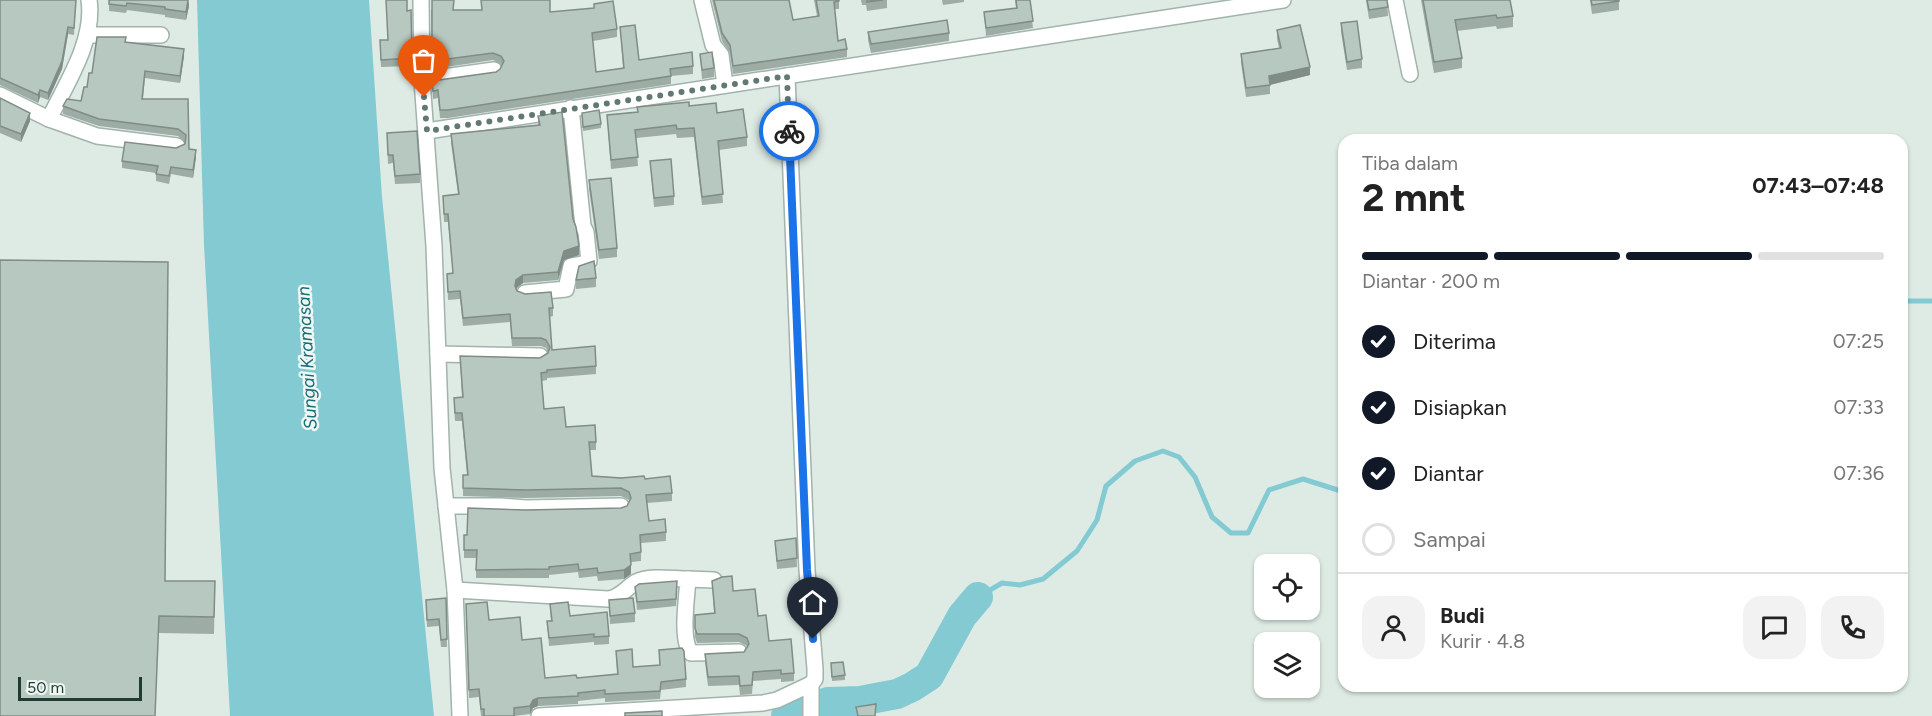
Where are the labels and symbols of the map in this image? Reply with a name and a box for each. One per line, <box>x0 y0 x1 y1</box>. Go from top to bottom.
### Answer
pin <box>398 35 449 97</box>
courier <box>759 101 819 161</box>
water label: Sungai Kramasan <box>292 286 322 430</box>
pin <box>787 577 838 639</box>
scale bar <box>18 674 142 702</box>

